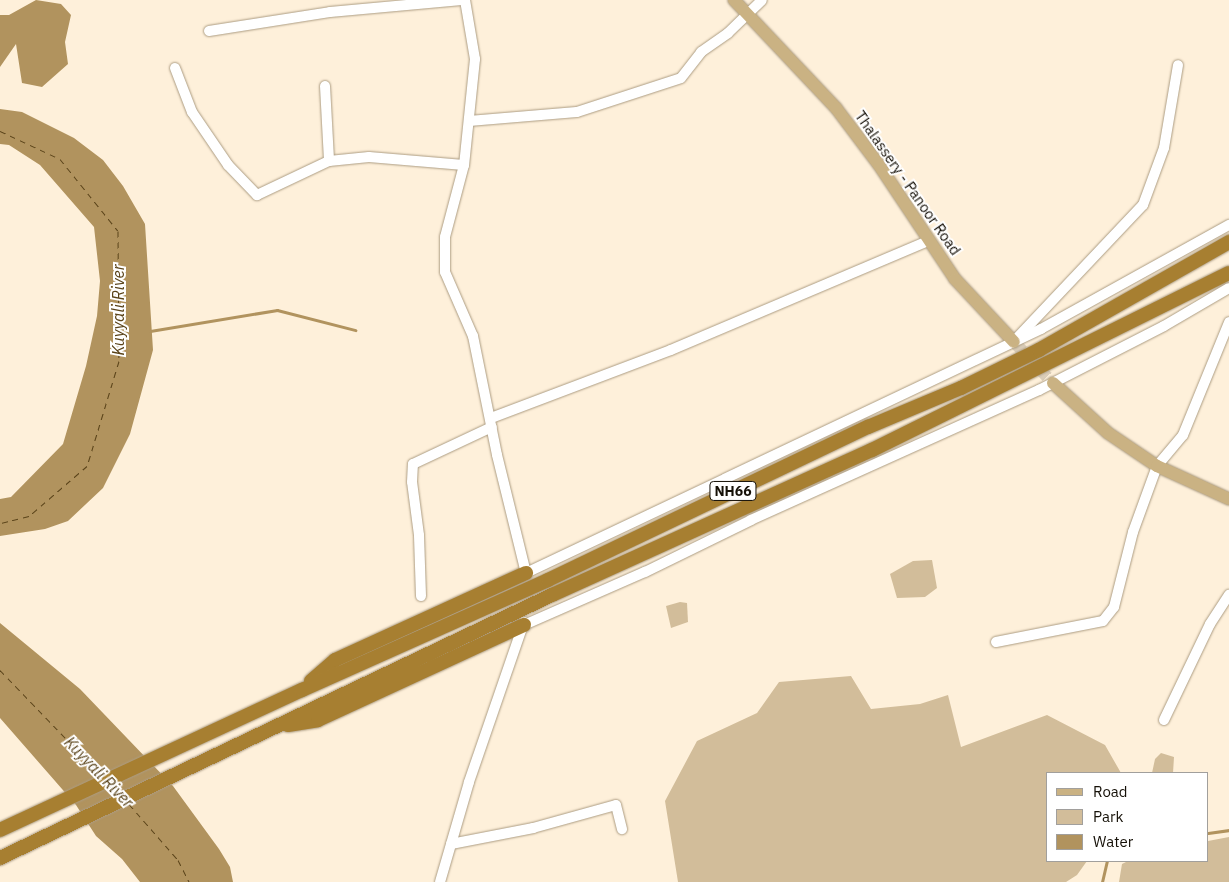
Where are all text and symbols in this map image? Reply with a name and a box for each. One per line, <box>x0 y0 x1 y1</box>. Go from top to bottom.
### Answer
street label: Thalassery - Panoor Road <box>851 107 965 259</box>
water label: Kuyyali River <box>108 264 128 356</box>
road number: NH66 <box>709 480 757 502</box>
water label: Kuyyali River <box>60 733 138 811</box>
legend <box>1046 772 1209 862</box>
text: Road <box>1093 782 1128 801</box>
text: Park <box>1093 807 1123 826</box>
text: Water <box>1093 832 1133 851</box>

